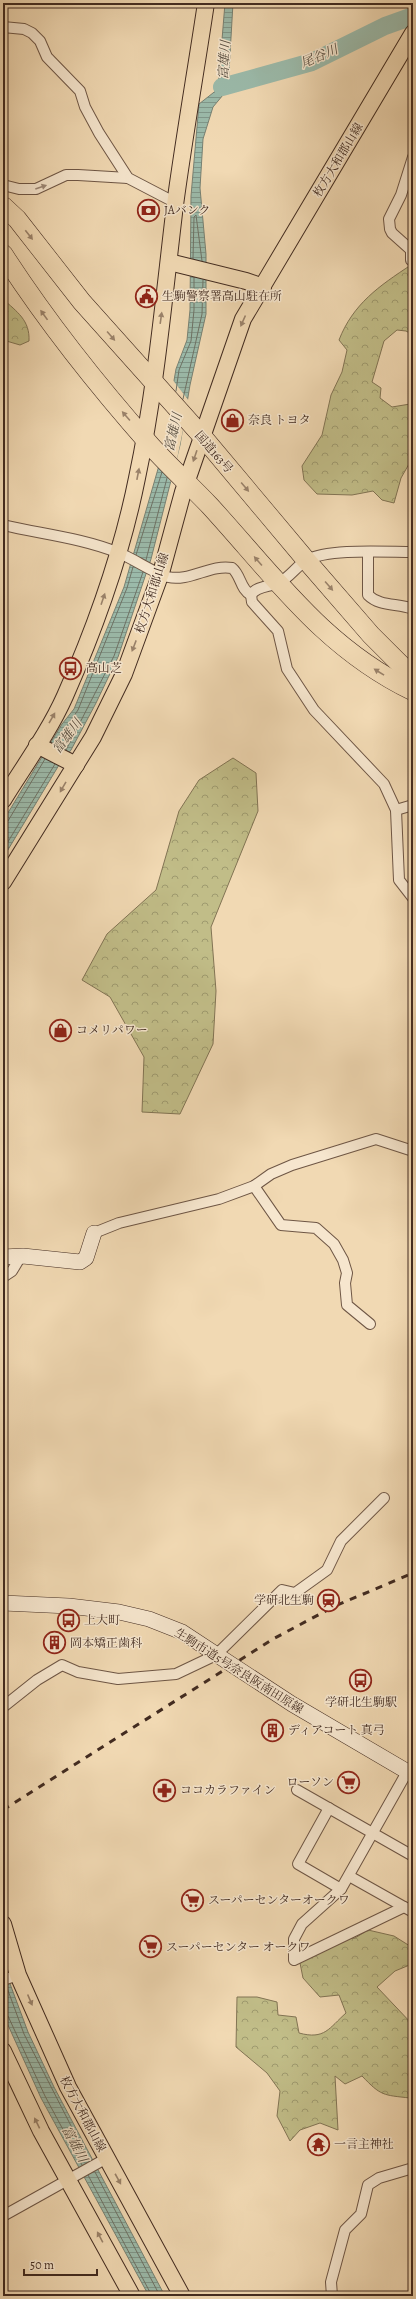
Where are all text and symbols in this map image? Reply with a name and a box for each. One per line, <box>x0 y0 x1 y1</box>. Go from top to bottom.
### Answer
water label: 富雄川 <box>214 38 234 80</box>
water label: 尾谷川 <box>298 40 342 71</box>
street label: 枚方大和郡山線 <box>310 120 366 200</box>
one-way arrow <box>35 183 47 189</box>
bank icon: JAバンク <box>135 197 161 223</box>
place label: JAバンク <box>164 202 211 218</box>
one-way arrow <box>25 229 34 240</box>
public building icon: 生駒警察署高山駐在所 <box>133 283 159 309</box>
place label: 生駒警察署高山駐在所 <box>162 288 282 304</box>
one-way arrow <box>40 310 49 321</box>
one-way arrow <box>158 312 164 324</box>
one-way arrow <box>240 315 246 327</box>
one-way arrow <box>107 330 116 341</box>
shop icon: 奈良 トヨタ <box>220 407 246 433</box>
water label: 富雄川 <box>160 409 186 453</box>
one-way arrow <box>122 411 131 422</box>
place label: 奈良 トヨタ <box>248 412 310 428</box>
street label: 国道163号 <box>191 428 237 476</box>
one-way arrow <box>192 451 198 463</box>
one-way arrow <box>135 468 141 480</box>
one-way arrow <box>240 482 249 493</box>
street label: 枚方大和郡山線 <box>131 551 173 635</box>
one-way arrow <box>254 556 263 566</box>
one-way arrow <box>325 581 334 592</box>
one-way arrow <box>100 593 106 605</box>
one-way arrow <box>131 641 137 653</box>
bus stop icon: 高山芝 <box>57 655 83 681</box>
place label: 高山芝 <box>86 660 122 676</box>
one-way arrow <box>373 668 385 675</box>
one-way arrow <box>49 713 56 724</box>
water label: 富雄川 <box>48 714 87 757</box>
one-way arrow <box>60 781 67 793</box>
shop icon: コメリパワー <box>48 1017 74 1043</box>
place label: コメリパワー <box>76 1022 148 1038</box>
station icon: 学研北生駒 <box>316 1587 342 1613</box>
place label: 学研北生駒 <box>254 1592 314 1608</box>
bus stop icon: 上大町 <box>56 1607 82 1633</box>
place label: 上大町 <box>84 1612 120 1628</box>
street label: 生駒市道5号奈良阪南田原線 <box>172 1625 306 1717</box>
building icon: 岡本矯正歯科 <box>41 1630 67 1656</box>
place label: 岡本矯正歯科 <box>70 1635 142 1651</box>
bus stop icon: 学研北生駒駅 <box>348 1668 374 1694</box>
place label: 学研北生駒駅 <box>325 1694 397 1710</box>
building icon: ディアコート 真弓 <box>260 1717 286 1743</box>
place label: ディアコート 真弓 <box>288 1722 385 1738</box>
supermarket icon: ローソン <box>336 1769 362 1795</box>
place label: ローソン <box>286 1774 334 1790</box>
pharmacy icon: ココカラファイン <box>152 1777 178 1803</box>
place label: ココカラファイン <box>180 1782 276 1798</box>
supermarket icon: スーパーセンターオークワ <box>180 1887 206 1913</box>
place label: スーパーセンターオークワ <box>208 1892 350 1908</box>
supermarket icon: スーパーセンター オークワ <box>138 1934 164 1960</box>
place label: スーパーセンター オークワ <box>166 1939 310 1955</box>
one-way arrow <box>26 1994 33 2006</box>
street label: 枚方大和郡山線 <box>56 2073 110 2155</box>
one-way arrow <box>34 2118 41 2129</box>
water label: 富雄川 <box>58 2123 93 2167</box>
temple icon: 一言主神社 <box>305 2131 331 2157</box>
place label: 一言主神社 <box>334 2136 394 2152</box>
one-way arrow <box>115 2173 122 2185</box>
one-way arrow <box>97 2231 104 2243</box>
scale bar <box>24 2251 97 2277</box>
text: 50 m <box>30 2257 54 2273</box>

